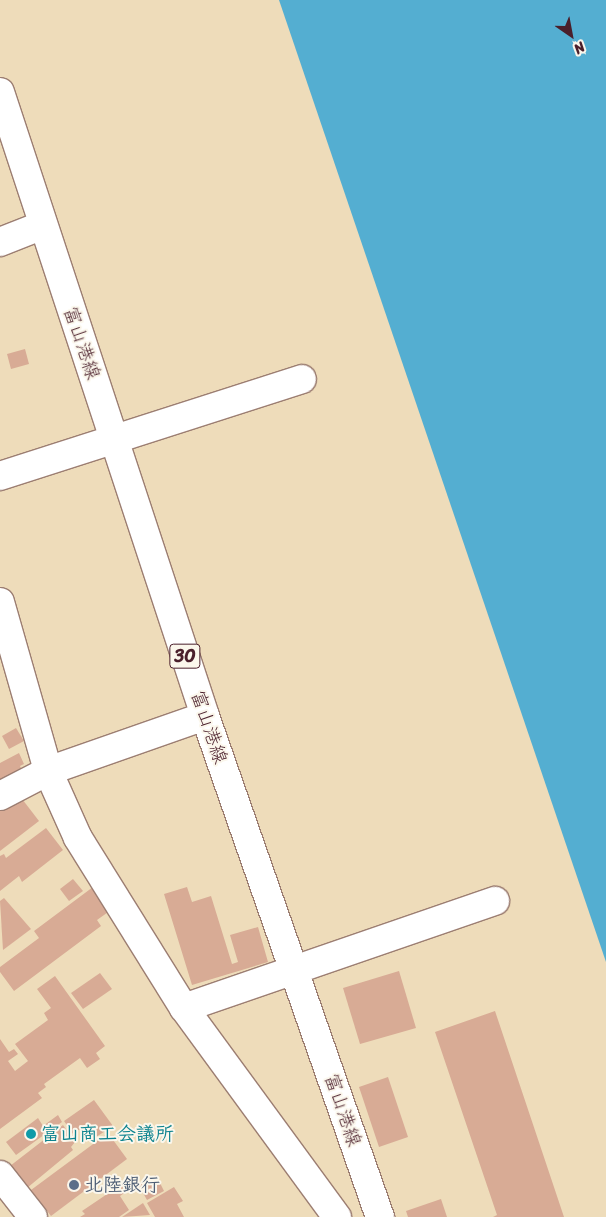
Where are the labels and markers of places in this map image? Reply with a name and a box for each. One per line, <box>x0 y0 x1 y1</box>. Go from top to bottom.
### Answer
place label: 富山商工会議所 <box>41 1123 174 1145</box>
marker: 富山商工会議所 <box>25 1128 37 1140</box>
place label: 北陸銀行 <box>84 1174 160 1196</box>
marker: 北陸銀行 <box>68 1179 80 1191</box>

